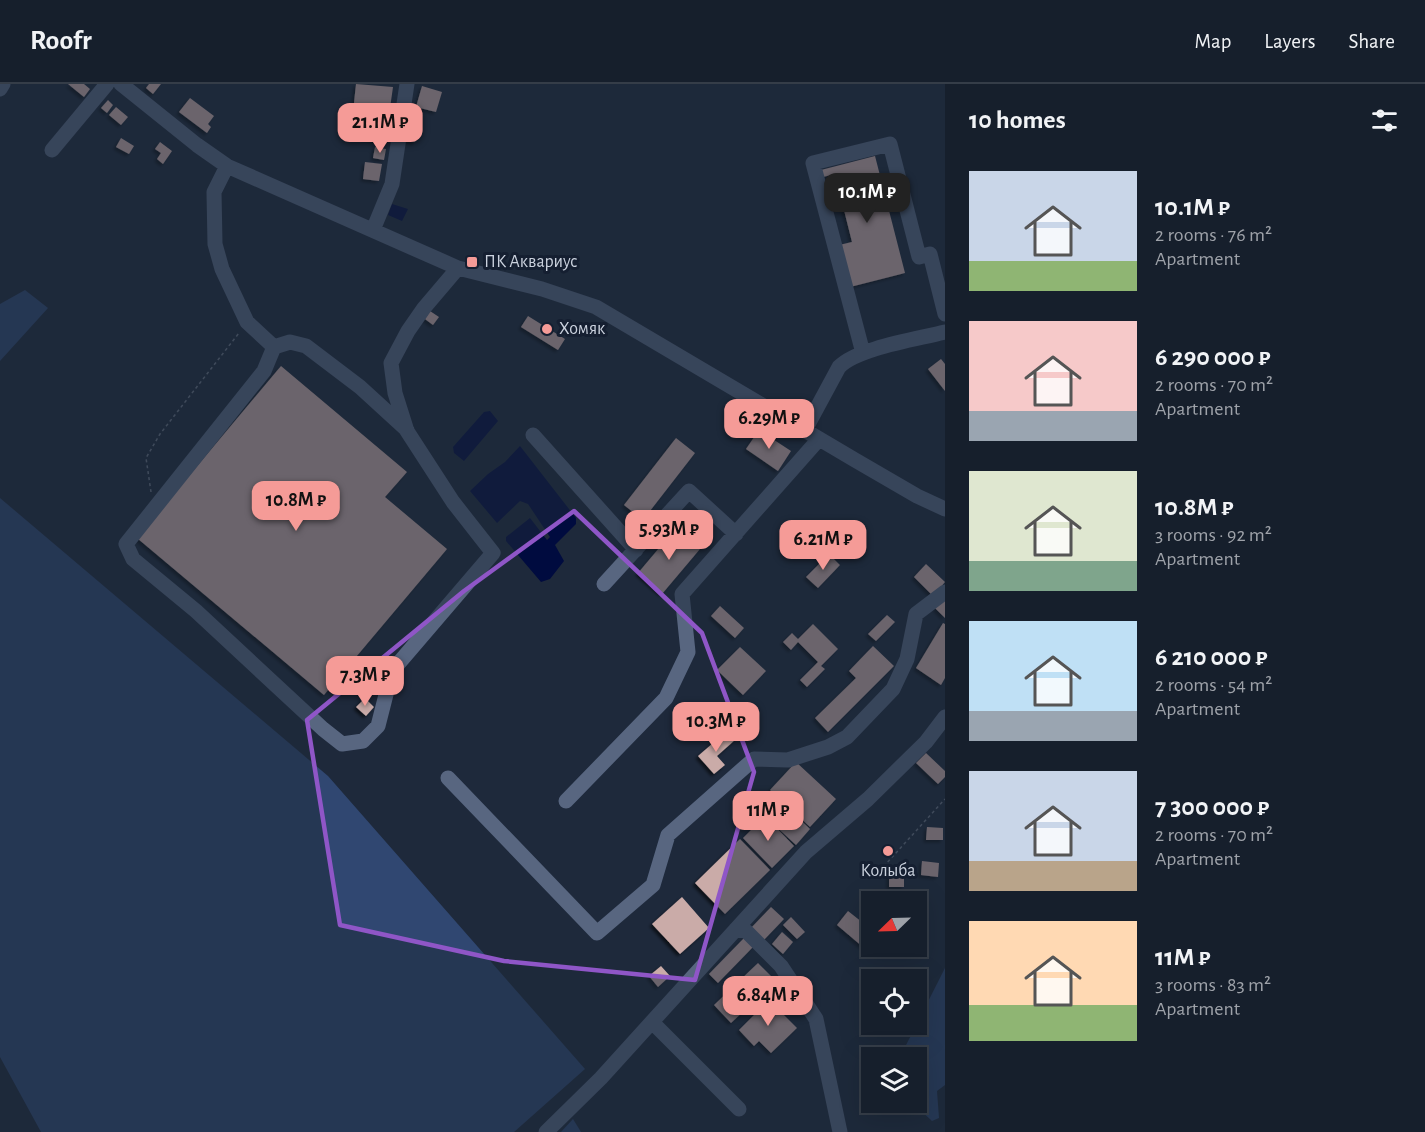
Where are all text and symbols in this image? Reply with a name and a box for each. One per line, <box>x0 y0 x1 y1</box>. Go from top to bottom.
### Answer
text: Roofr <box>30 27 92 55</box>
text: Map <box>1195 31 1231 52</box>
text: Layers <box>1264 31 1315 52</box>
text: Share <box>1348 31 1395 52</box>
pin: 21.1M ₽ <box>325 103 435 154</box>
icon: filters <box>1368 104 1401 137</box>
text: 10 homes <box>969 107 1066 133</box>
text: 21.1M ₽ <box>352 112 408 132</box>
pin: 10.1M ₽ <box>812 173 922 224</box>
text: 10.1M ₽ <box>838 182 896 202</box>
text: 10.1M ₽ <box>1155 194 1230 220</box>
icon: home <box>1017 195 1089 267</box>
text: 2 rooms · 76 m² <box>1155 225 1272 245</box>
text: Apartment <box>1155 249 1240 269</box>
place label: ПК Аквариус <box>484 253 578 271</box>
marker: ПК Аквариус <box>465 255 479 269</box>
place label: Хомяк <box>559 320 606 338</box>
marker: Хомяк <box>540 322 554 336</box>
text: 6 290 000 ₽ <box>1155 344 1271 370</box>
icon: home <box>1017 345 1089 417</box>
text: 2 rooms · 70 m² <box>1155 375 1273 395</box>
pin: 6.29M ₽ <box>714 399 824 450</box>
text: Apartment <box>1155 399 1240 419</box>
text: 6.29M ₽ <box>738 408 800 428</box>
pin: 10.8M ₽ <box>241 481 351 532</box>
text: 10.8M ₽ <box>266 490 326 510</box>
text: 10.8M ₽ <box>1155 494 1234 520</box>
icon: home <box>1017 495 1089 567</box>
pin: 5.93M ₽ <box>614 510 724 561</box>
text: 5.93M ₽ <box>639 519 699 539</box>
pin: 6.21M ₽ <box>768 520 878 571</box>
text: 3 rooms · 92 m² <box>1155 525 1272 545</box>
text: 6.21M ₽ <box>793 529 853 549</box>
text: Apartment <box>1155 549 1240 569</box>
text: 6 210 000 ₽ <box>1155 644 1267 670</box>
icon: home <box>1017 645 1089 717</box>
pin: 7.3M ₽ <box>316 656 414 707</box>
text: 7.3M ₽ <box>340 665 390 685</box>
text: 2 rooms · 54 m² <box>1155 675 1272 695</box>
text: Apartment <box>1155 699 1240 719</box>
pin: 10.3M ₽ <box>661 702 771 753</box>
text: 10.3M ₽ <box>686 711 746 731</box>
pin: 11M ₽ <box>726 791 810 842</box>
text: 7 300 000 ₽ <box>1155 794 1269 820</box>
icon: home <box>1017 795 1089 867</box>
text: 11M ₽ <box>747 800 789 820</box>
text: 2 rooms · 70 m² <box>1155 825 1273 845</box>
marker: Колыба <box>881 844 895 858</box>
text: Apartment <box>1155 849 1240 869</box>
place label: Колыба <box>861 861 915 880</box>
north arrow <box>861 891 927 957</box>
map controls <box>861 891 927 1113</box>
text: 11M ₽ <box>1155 944 1211 970</box>
icon: home <box>1017 945 1089 1017</box>
button: locate <box>861 969 927 1035</box>
text: 3 rooms · 83 m² <box>1155 975 1271 995</box>
pin: 6.84M ₽ <box>713 976 823 1027</box>
text: 6.84M ₽ <box>737 985 799 1005</box>
text: Apartment <box>1155 999 1240 1019</box>
button: layers <box>861 1047 927 1113</box>

